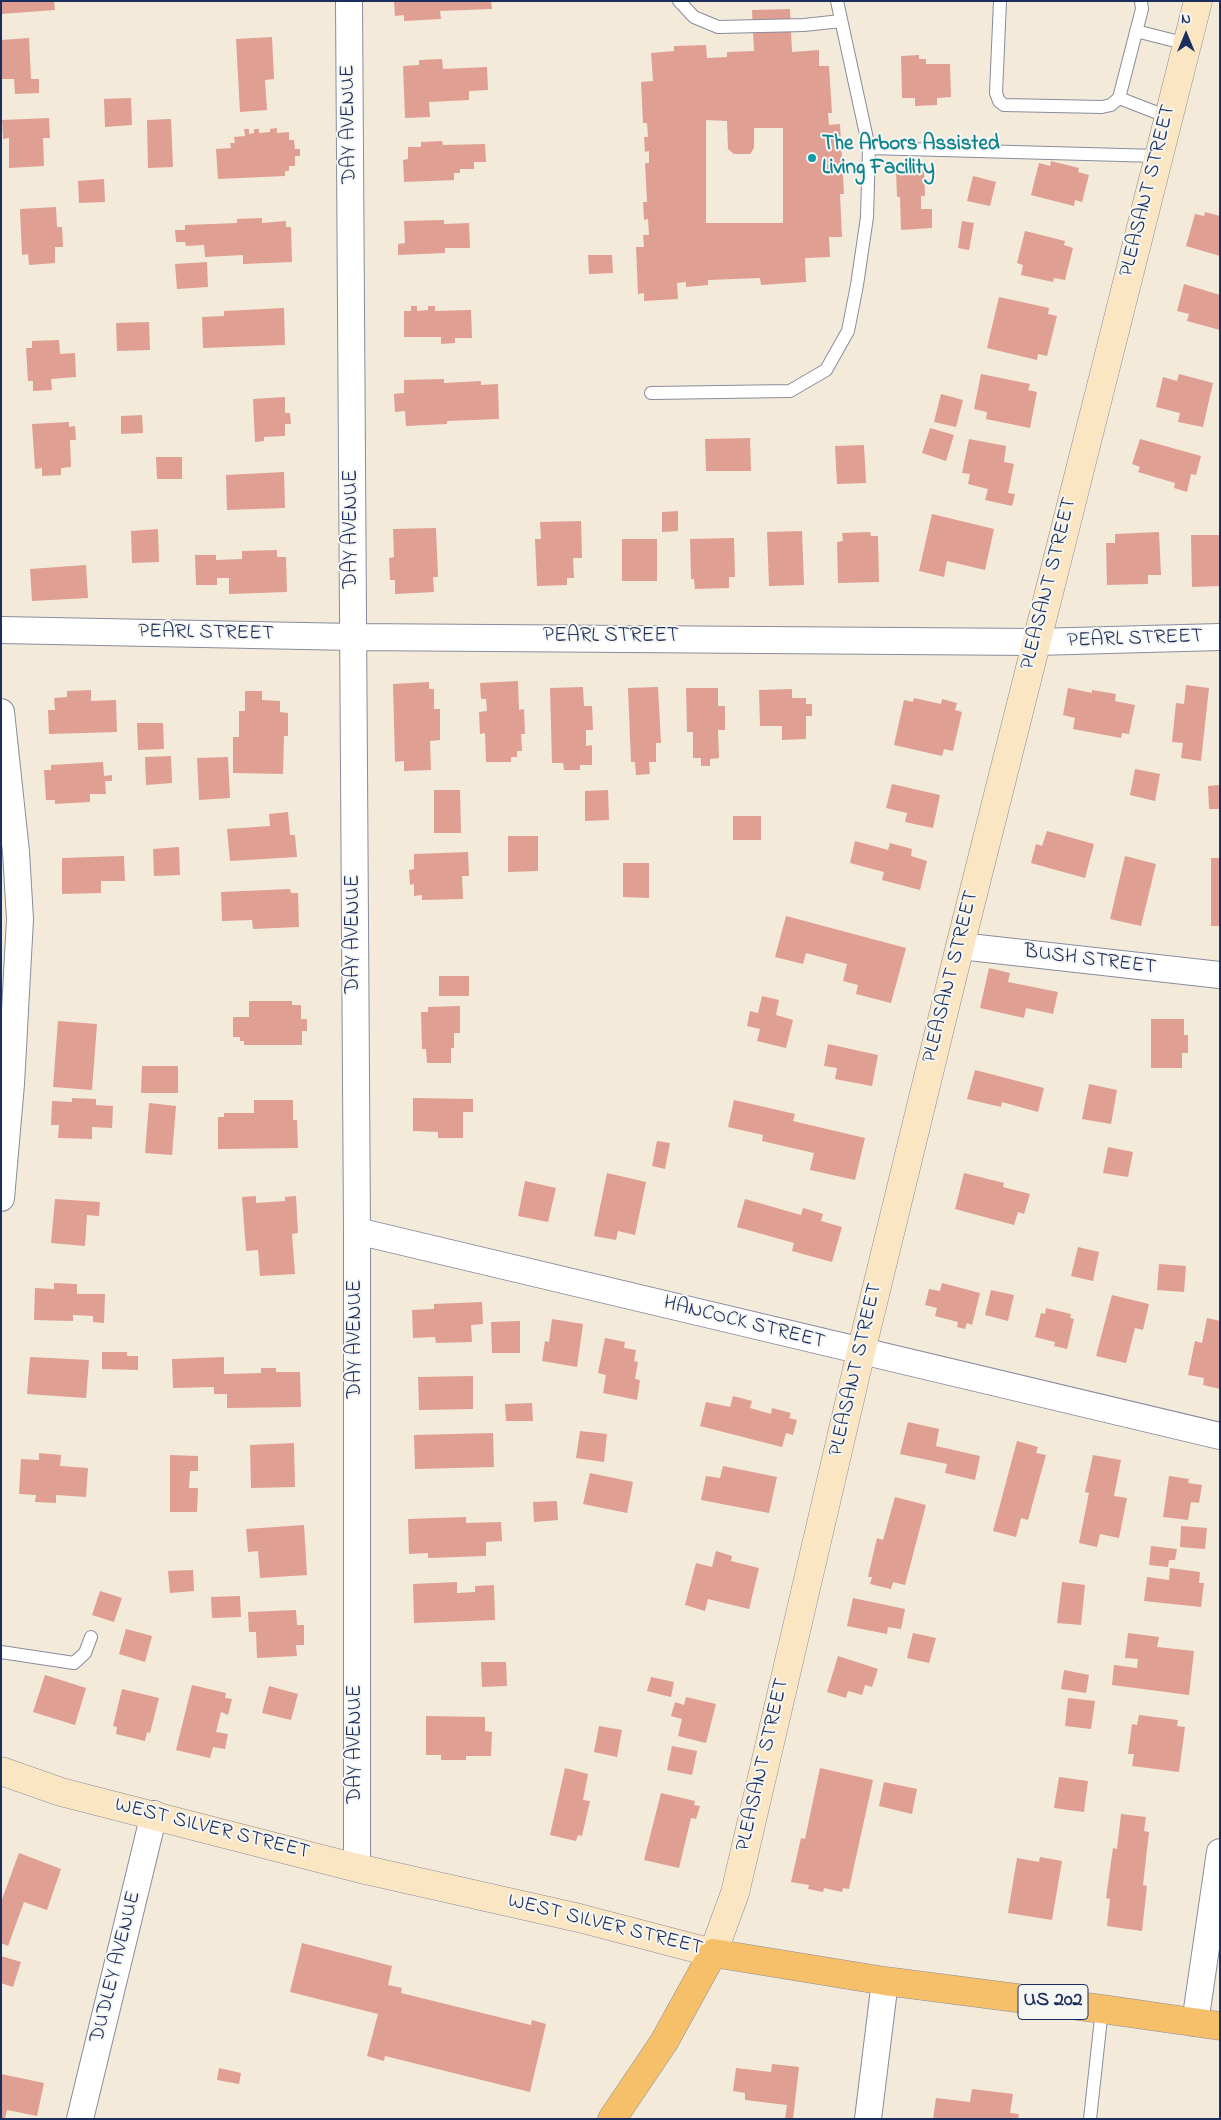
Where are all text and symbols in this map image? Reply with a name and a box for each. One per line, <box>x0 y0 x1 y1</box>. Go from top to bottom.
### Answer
text: N <box>1181 9 1191 30</box>
north arrow <box>1161 10 1211 60</box>
street label: DAY AVENUE <box>336 64 364 184</box>
street label: PLEASANT STREET <box>1115 102 1183 280</box>
place label: The Arbors Assisted Living Facility <box>822 133 1000 183</box>
marker: The Arbors Assisted Living Facility <box>806 152 818 164</box>
street label: DAY AVENUE <box>340 470 366 588</box>
street label: PLEASANT STREET <box>1016 495 1084 673</box>
street label: PEARL STREET <box>138 620 274 648</box>
street label: PEARL STREET <box>543 625 679 651</box>
street label: PEARL STREET <box>1067 625 1203 655</box>
street label: DAY AVENUE <box>342 875 368 993</box>
street label: PLEASANT STREET <box>918 888 986 1066</box>
street label: BUSH STREET <box>1022 940 1158 982</box>
street label: DAY AVENUE <box>344 1280 370 1398</box>
street label: PLEASANT STREET <box>825 1281 889 1459</box>
street label: HANCOCK STREET <box>661 1292 827 1356</box>
street label: PLEASANT STREET <box>732 1676 796 1854</box>
street label: DAY AVENUE <box>344 1685 370 1803</box>
street label: WEST SILVER STREET <box>112 1794 312 1866</box>
street label: DUDLEY AVENUE <box>86 1889 148 2045</box>
street label: WEST SILVER STREET <box>505 1890 705 1962</box>
road number: US 202 <box>1018 1984 1088 2020</box>

